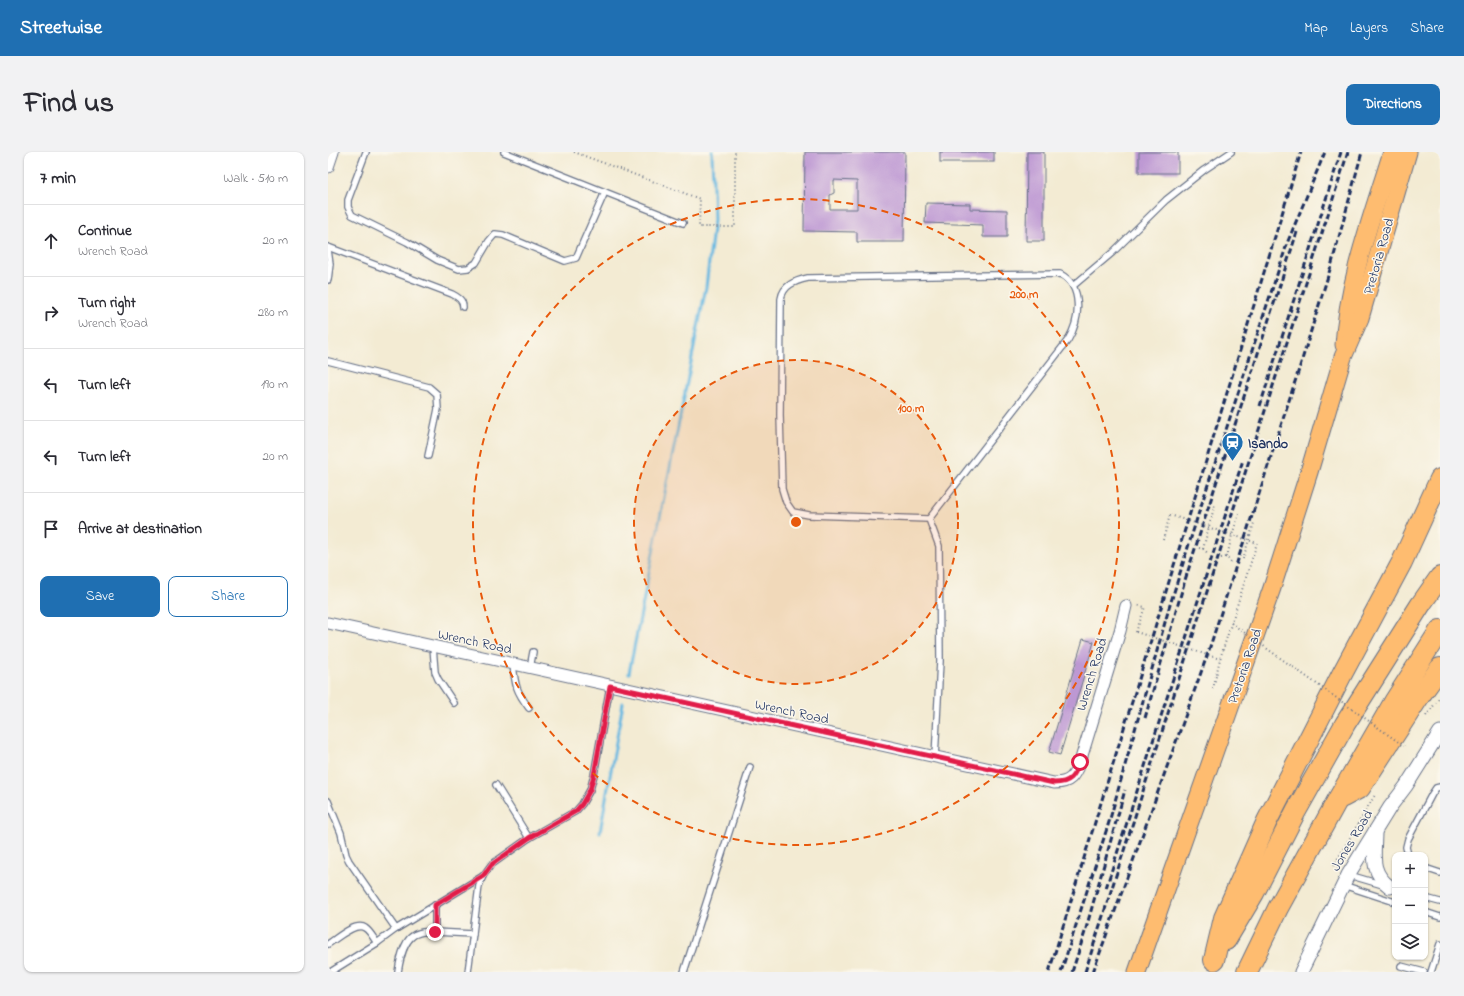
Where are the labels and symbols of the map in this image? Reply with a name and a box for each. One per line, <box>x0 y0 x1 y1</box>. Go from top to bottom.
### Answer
street label: Pretoria Road <box>1359 216 1400 297</box>
text: 200 m <box>1009 286 1039 304</box>
text: 100 m <box>898 400 925 418</box>
station icon: Isando <box>1219 430 1245 463</box>
place label: Isando <box>1248 434 1288 455</box>
centre of rings <box>789 515 803 529</box>
street label: Wrench Road <box>436 624 514 661</box>
street label: Pretoria Road <box>1223 626 1268 707</box>
street label: Wrench Road <box>1071 635 1114 713</box>
street label: Wrench Road <box>753 694 831 731</box>
route start <box>1071 753 1089 771</box>
street label: Jones Road <box>1326 806 1379 875</box>
route end <box>426 923 444 941</box>

